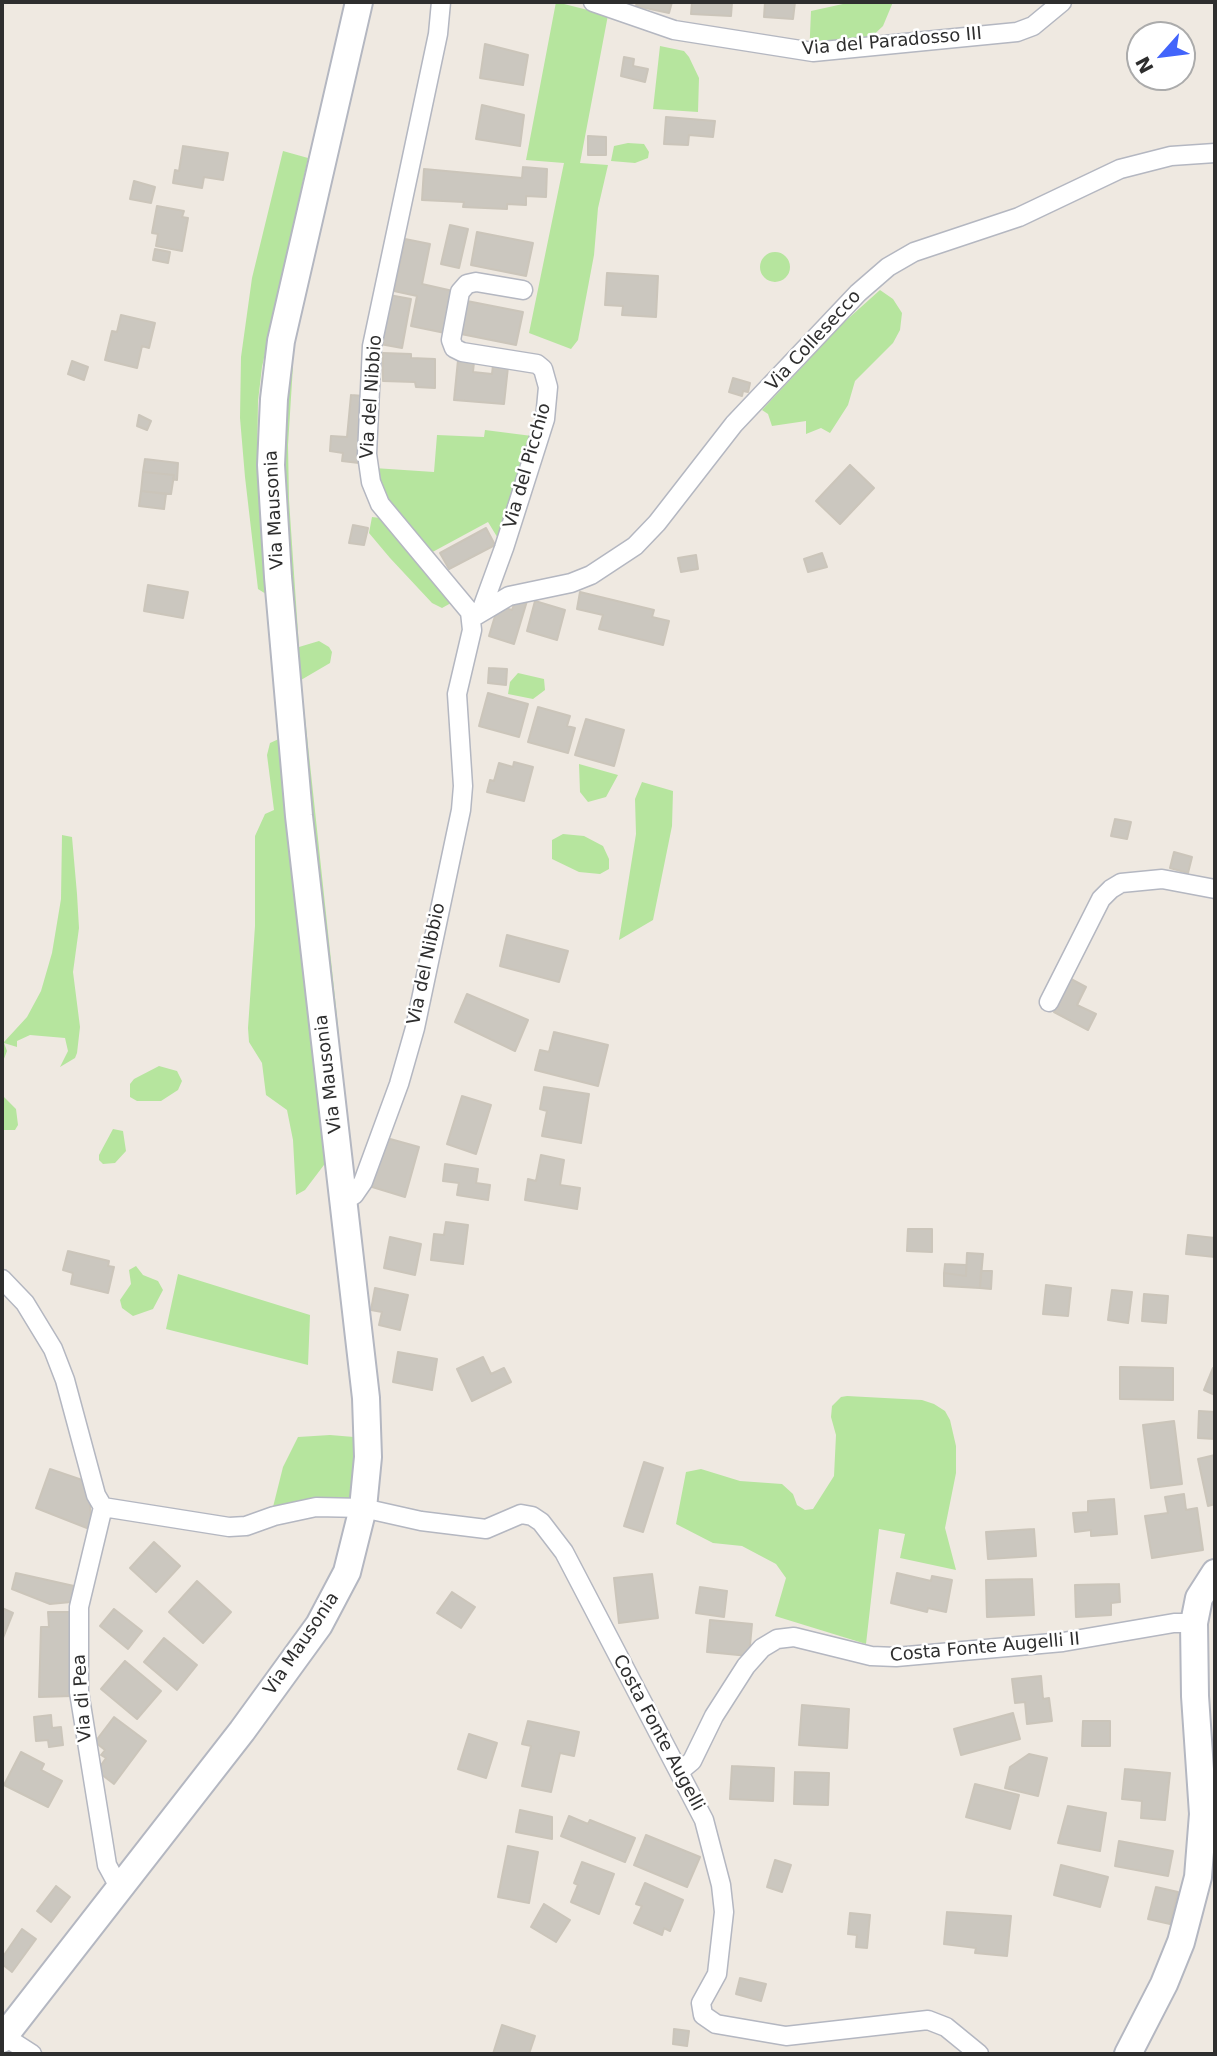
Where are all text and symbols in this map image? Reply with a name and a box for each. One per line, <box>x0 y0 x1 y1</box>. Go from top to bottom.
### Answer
north arrow <box>1126 21 1196 91</box>
street label: Via del Paradosso III <box>801 23 983 61</box>
text: N <box>1131 53 1158 77</box>
street label: Via Collesecco <box>762 286 866 396</box>
street label: Via del Nibbio <box>357 334 387 460</box>
street label: Via del Picchio <box>500 401 556 531</box>
street label: Via Mausonia <box>261 450 289 570</box>
street label: Via del Nibbio <box>404 901 450 1027</box>
street label: Via Mausonia <box>311 1013 347 1135</box>
street label: Via Mausonia <box>260 1588 344 1700</box>
street label: Costa Fonte Augelli II <box>889 1629 1081 1667</box>
street label: Costa Fonte Augelli <box>608 1651 708 1815</box>
street label: Via di Pea <box>69 1653 97 1743</box>

